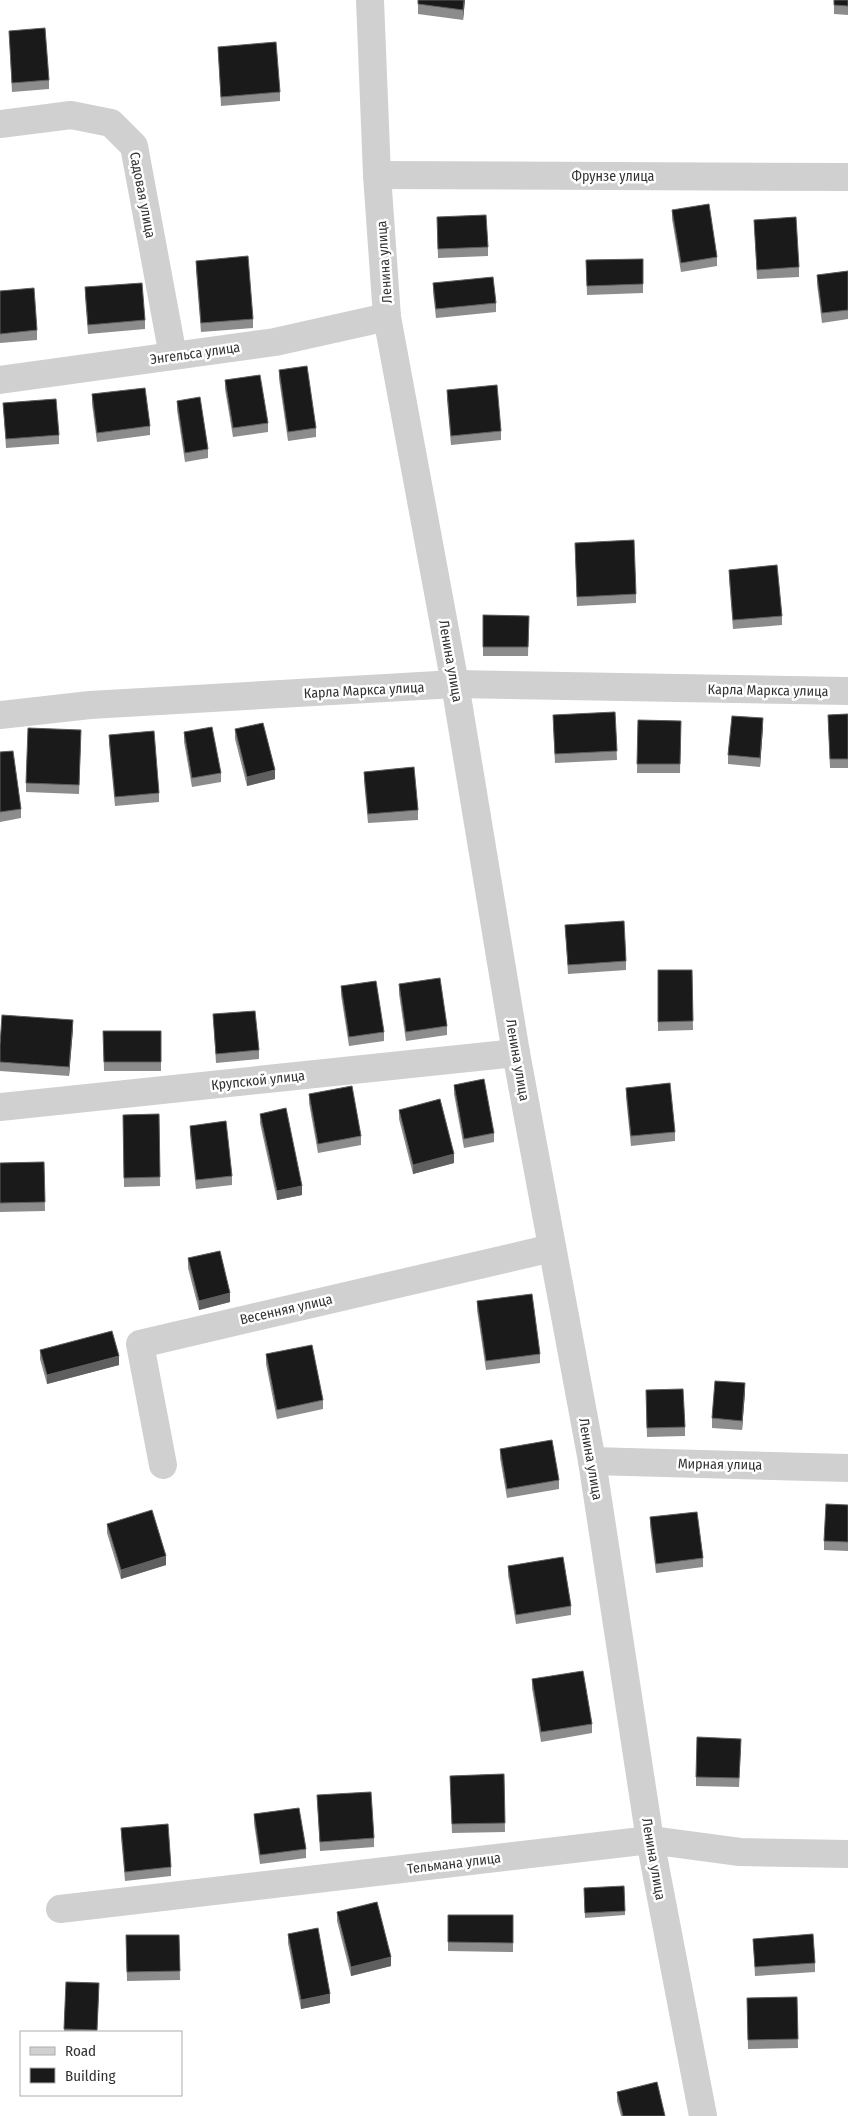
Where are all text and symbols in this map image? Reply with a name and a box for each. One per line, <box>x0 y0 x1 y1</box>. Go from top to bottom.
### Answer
street label: Садовая улица <box>126 151 159 240</box>
street label: Фрунзе улица <box>572 168 655 185</box>
street label: Ленина улица <box>373 220 396 304</box>
street label: Энгельса улица <box>149 339 241 368</box>
street label: Ленина улица <box>435 619 466 703</box>
street label: Карла Маркса улица <box>303 679 425 702</box>
street label: Карла Маркса улица <box>708 681 829 700</box>
street label: Ленина улица <box>502 1018 533 1102</box>
street label: Крупской улица <box>210 1067 306 1094</box>
street label: Весенняя улица <box>238 1291 334 1328</box>
street label: Ленина улица <box>575 1417 606 1501</box>
street label: Мирная улица <box>678 1455 763 1474</box>
street label: Ленина улица <box>638 1817 669 1901</box>
street label: Тельмана улица <box>406 1849 502 1878</box>
legend <box>20 2031 182 2096</box>
text: Road <box>65 2042 96 2060</box>
text: Building <box>65 2067 116 2085</box>

